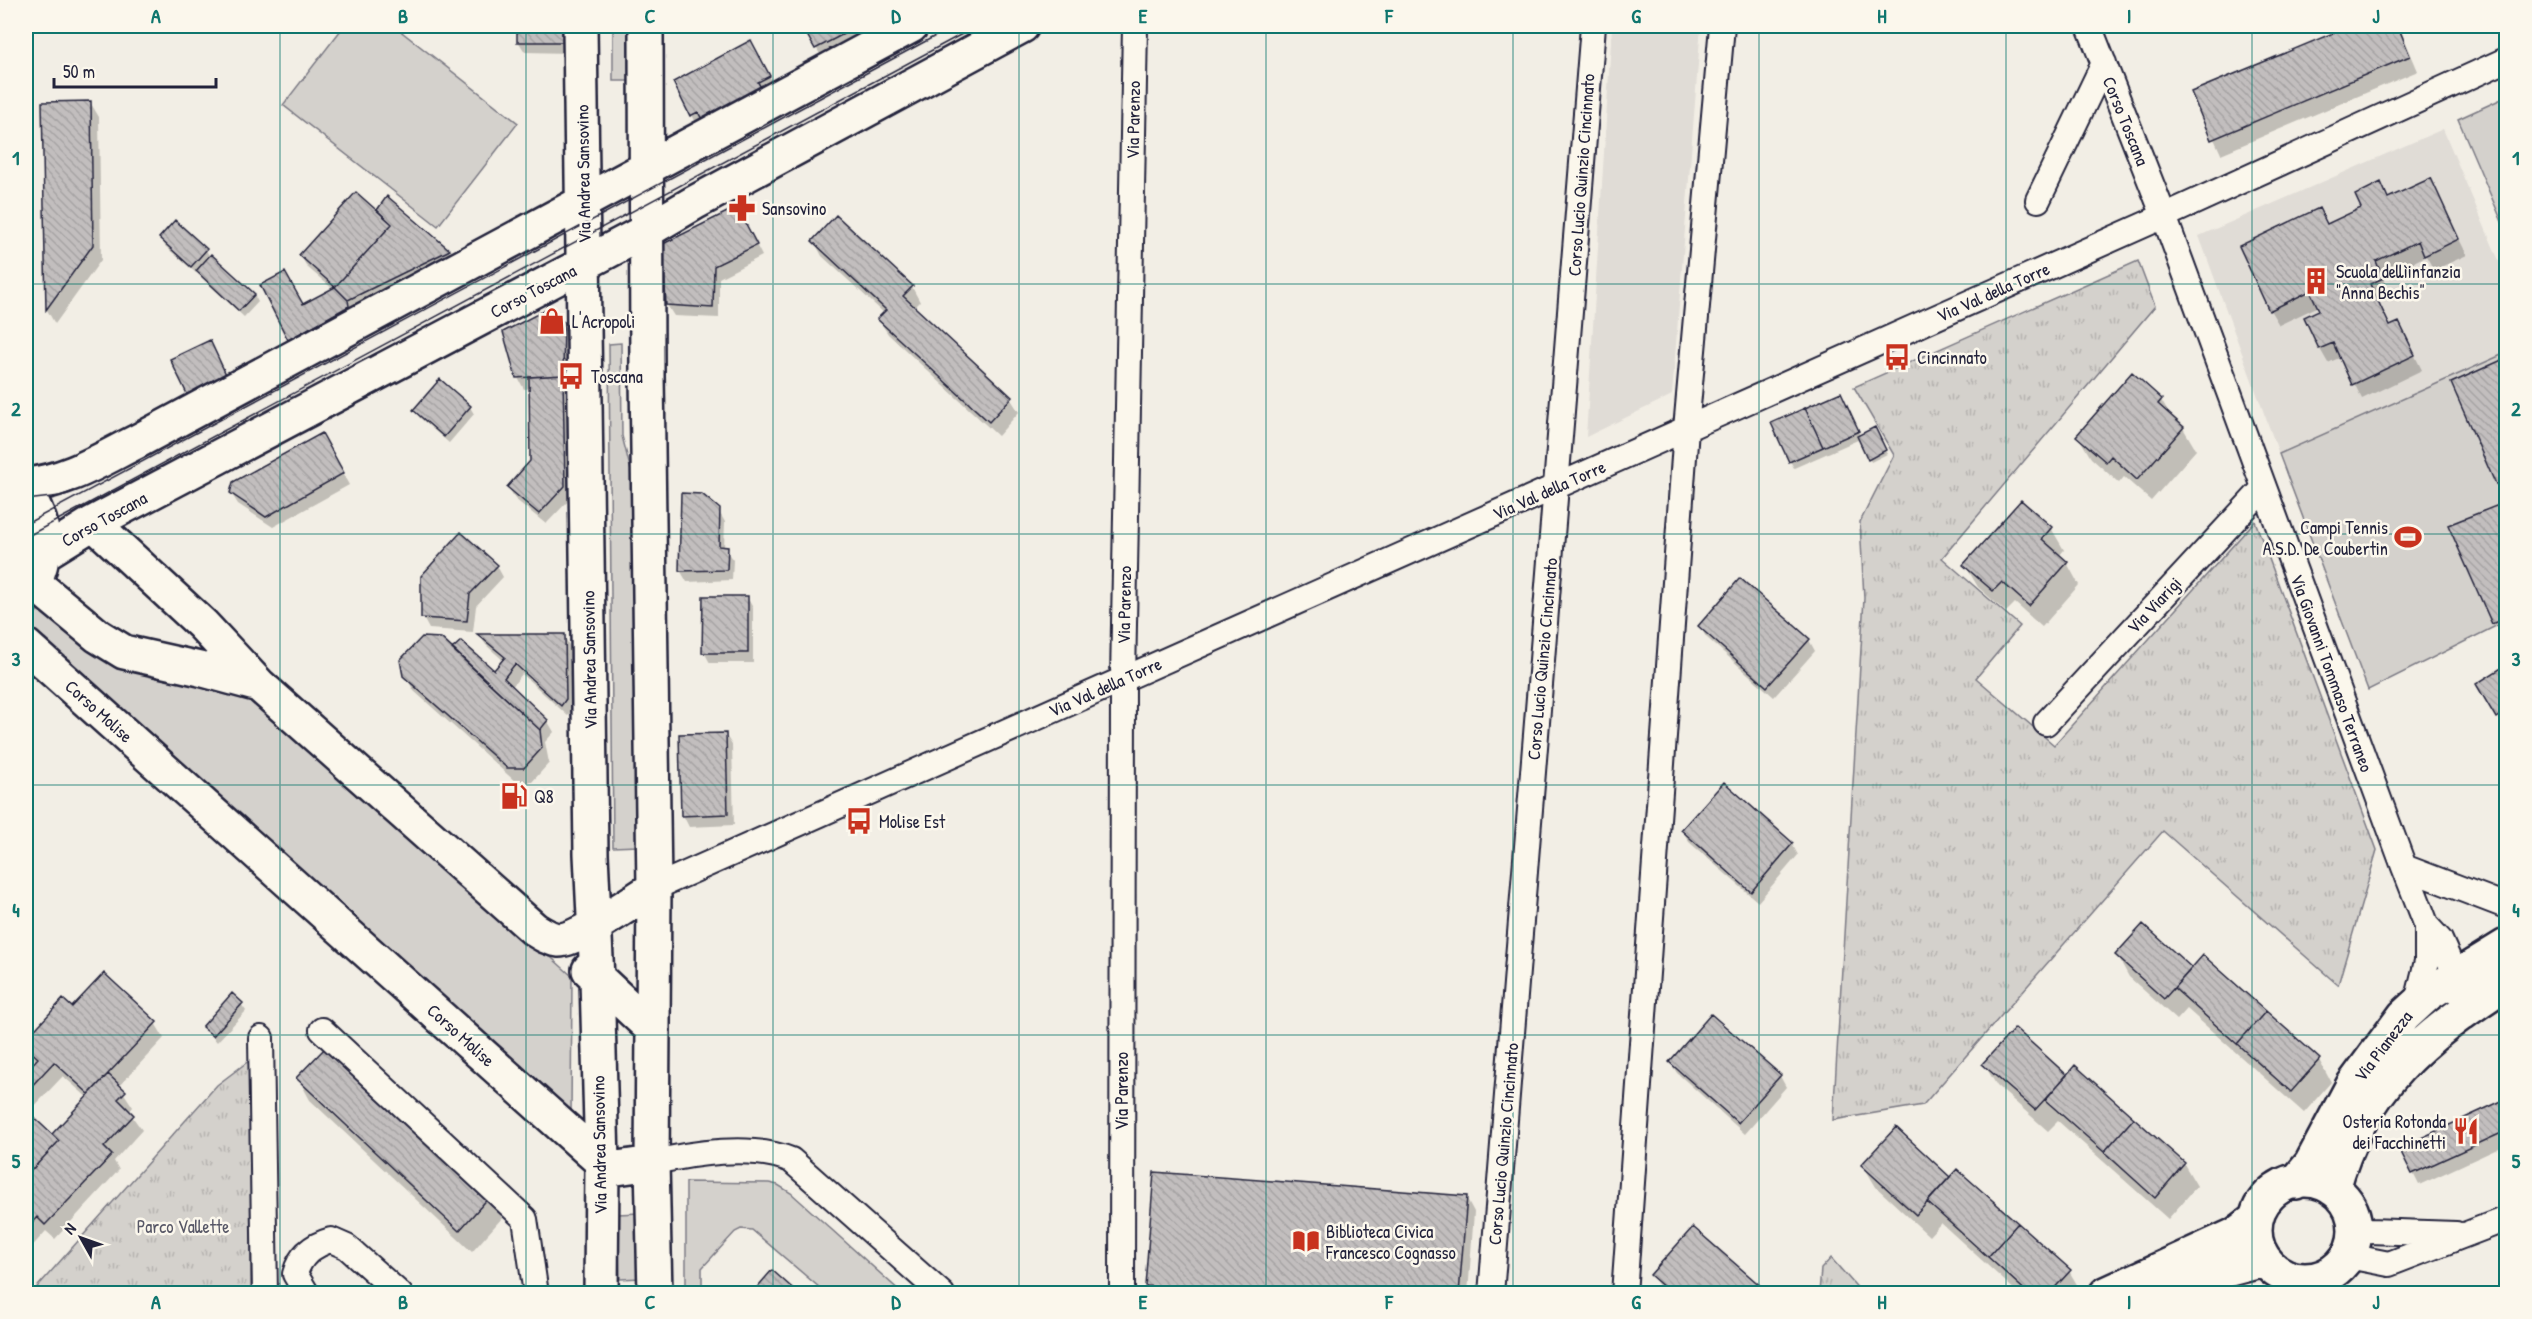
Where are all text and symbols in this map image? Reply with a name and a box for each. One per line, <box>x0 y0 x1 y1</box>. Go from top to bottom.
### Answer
text: A <box>151 2 161 29</box>
text: B <box>398 2 408 29</box>
text: C <box>645 2 656 29</box>
text: D <box>891 2 901 29</box>
text: E <box>1139 2 1148 29</box>
text: F <box>1384 2 1394 29</box>
text: G <box>1631 2 1641 29</box>
text: H <box>1877 2 1887 29</box>
text: I <box>2127 2 2131 29</box>
text: J <box>2372 2 2380 29</box>
scale bar <box>54 51 216 89</box>
text: 50 m <box>63 59 95 84</box>
street label: Corso Lucio Quinzio Cincinnato <box>1561 73 1601 277</box>
street label: Corso Toscana <box>2097 73 2155 169</box>
street label: Via Parenzo <box>1120 81 1146 159</box>
street label: Via Andrea Sansovino <box>569 104 597 244</box>
text: 1 <box>12 144 20 171</box>
text: 1 <box>2512 144 2520 171</box>
pharmacy icon: Sansovino <box>727 193 757 223</box>
place label: Sansovino <box>762 196 826 221</box>
street label: Via Val della Torre <box>1933 256 2053 328</box>
street label: Corso Toscana <box>486 258 580 324</box>
place label: Scuola dellìinfanzia "Anna Bechis" <box>2336 259 2460 305</box>
building icon: Scuola dellìinfanzia "Anna Bechis" <box>2301 266 2331 296</box>
shop icon: L'Acropoli <box>537 306 567 336</box>
place label: L'Acropoli <box>572 309 635 334</box>
bus stop icon: Cincinnato <box>1882 342 1912 372</box>
place label: Cincinnato <box>1917 345 1987 370</box>
bus stop icon: Toscana <box>556 361 586 391</box>
place label: Toscana <box>591 364 643 389</box>
text: 2 <box>11 395 21 422</box>
text: 2 <box>2511 395 2521 422</box>
street label: Via Val della Torre <box>1489 454 1609 526</box>
street label: Corso Toscana <box>57 485 151 553</box>
place label: Campi Tennis A.S.D. De Coubertin <box>2263 515 2388 561</box>
sports icon: Campi Tennis A.S.D. De Coubertin <box>2393 522 2423 552</box>
street label: Corso Lucio Quinzio Cincinnato <box>1521 557 1563 761</box>
street label: Via Parenzo <box>1111 566 1137 644</box>
street label: Via Viarigi <box>2121 571 2187 639</box>
street label: Via Giovanni Tommaso Terraneo <box>2285 571 2379 775</box>
street label: Via Andrea Sansovino <box>575 590 603 730</box>
text: 3 <box>12 645 21 672</box>
text: 3 <box>2512 645 2521 672</box>
street label: Via Val della Torre <box>1045 651 1165 723</box>
street label: Corso Molise <box>60 674 138 748</box>
fuel station icon: Q8 <box>499 781 529 811</box>
place label: Q8 <box>534 784 554 809</box>
bus stop icon: Molise Est <box>844 806 874 836</box>
place label: Molise Est <box>879 809 946 834</box>
text: 4 <box>12 896 20 923</box>
text: 4 <box>2512 896 2520 923</box>
street label: Corso Molise <box>422 998 500 1072</box>
street label: Via Pianezza <box>2348 1005 2418 1087</box>
street label: Corso Lucio Quinzio Cincinnato <box>1482 1042 1524 1246</box>
street label: Via Parenzo <box>1109 1052 1134 1130</box>
street label: Via Andrea Sansovino <box>585 1075 613 1215</box>
place label: Osteria Rotonda dei Facchinetti <box>2342 1109 2446 1155</box>
restaurant icon: Osteria Rotonda dei Facchinetti <box>2451 1116 2481 1146</box>
text: 5 <box>12 1147 21 1174</box>
text: 5 <box>2512 1147 2521 1174</box>
north arrow <box>51 1208 111 1268</box>
park label: Parco Vallette <box>137 1214 229 1239</box>
text: N <box>58 1218 81 1239</box>
place label: Biblioteca Civica Francesco Cognasso <box>1325 1219 1456 1265</box>
library icon: Biblioteca Civica Francesco Cognasso <box>1291 1226 1321 1256</box>
text: A <box>151 1288 161 1315</box>
text: B <box>398 1288 408 1315</box>
text: C <box>645 1288 656 1315</box>
text: D <box>891 1288 901 1315</box>
text: E <box>1139 1288 1148 1315</box>
text: F <box>1384 1288 1394 1315</box>
text: G <box>1631 1288 1641 1315</box>
text: H <box>1877 1288 1887 1315</box>
text: I <box>2127 1288 2131 1315</box>
text: J <box>2372 1288 2380 1315</box>

